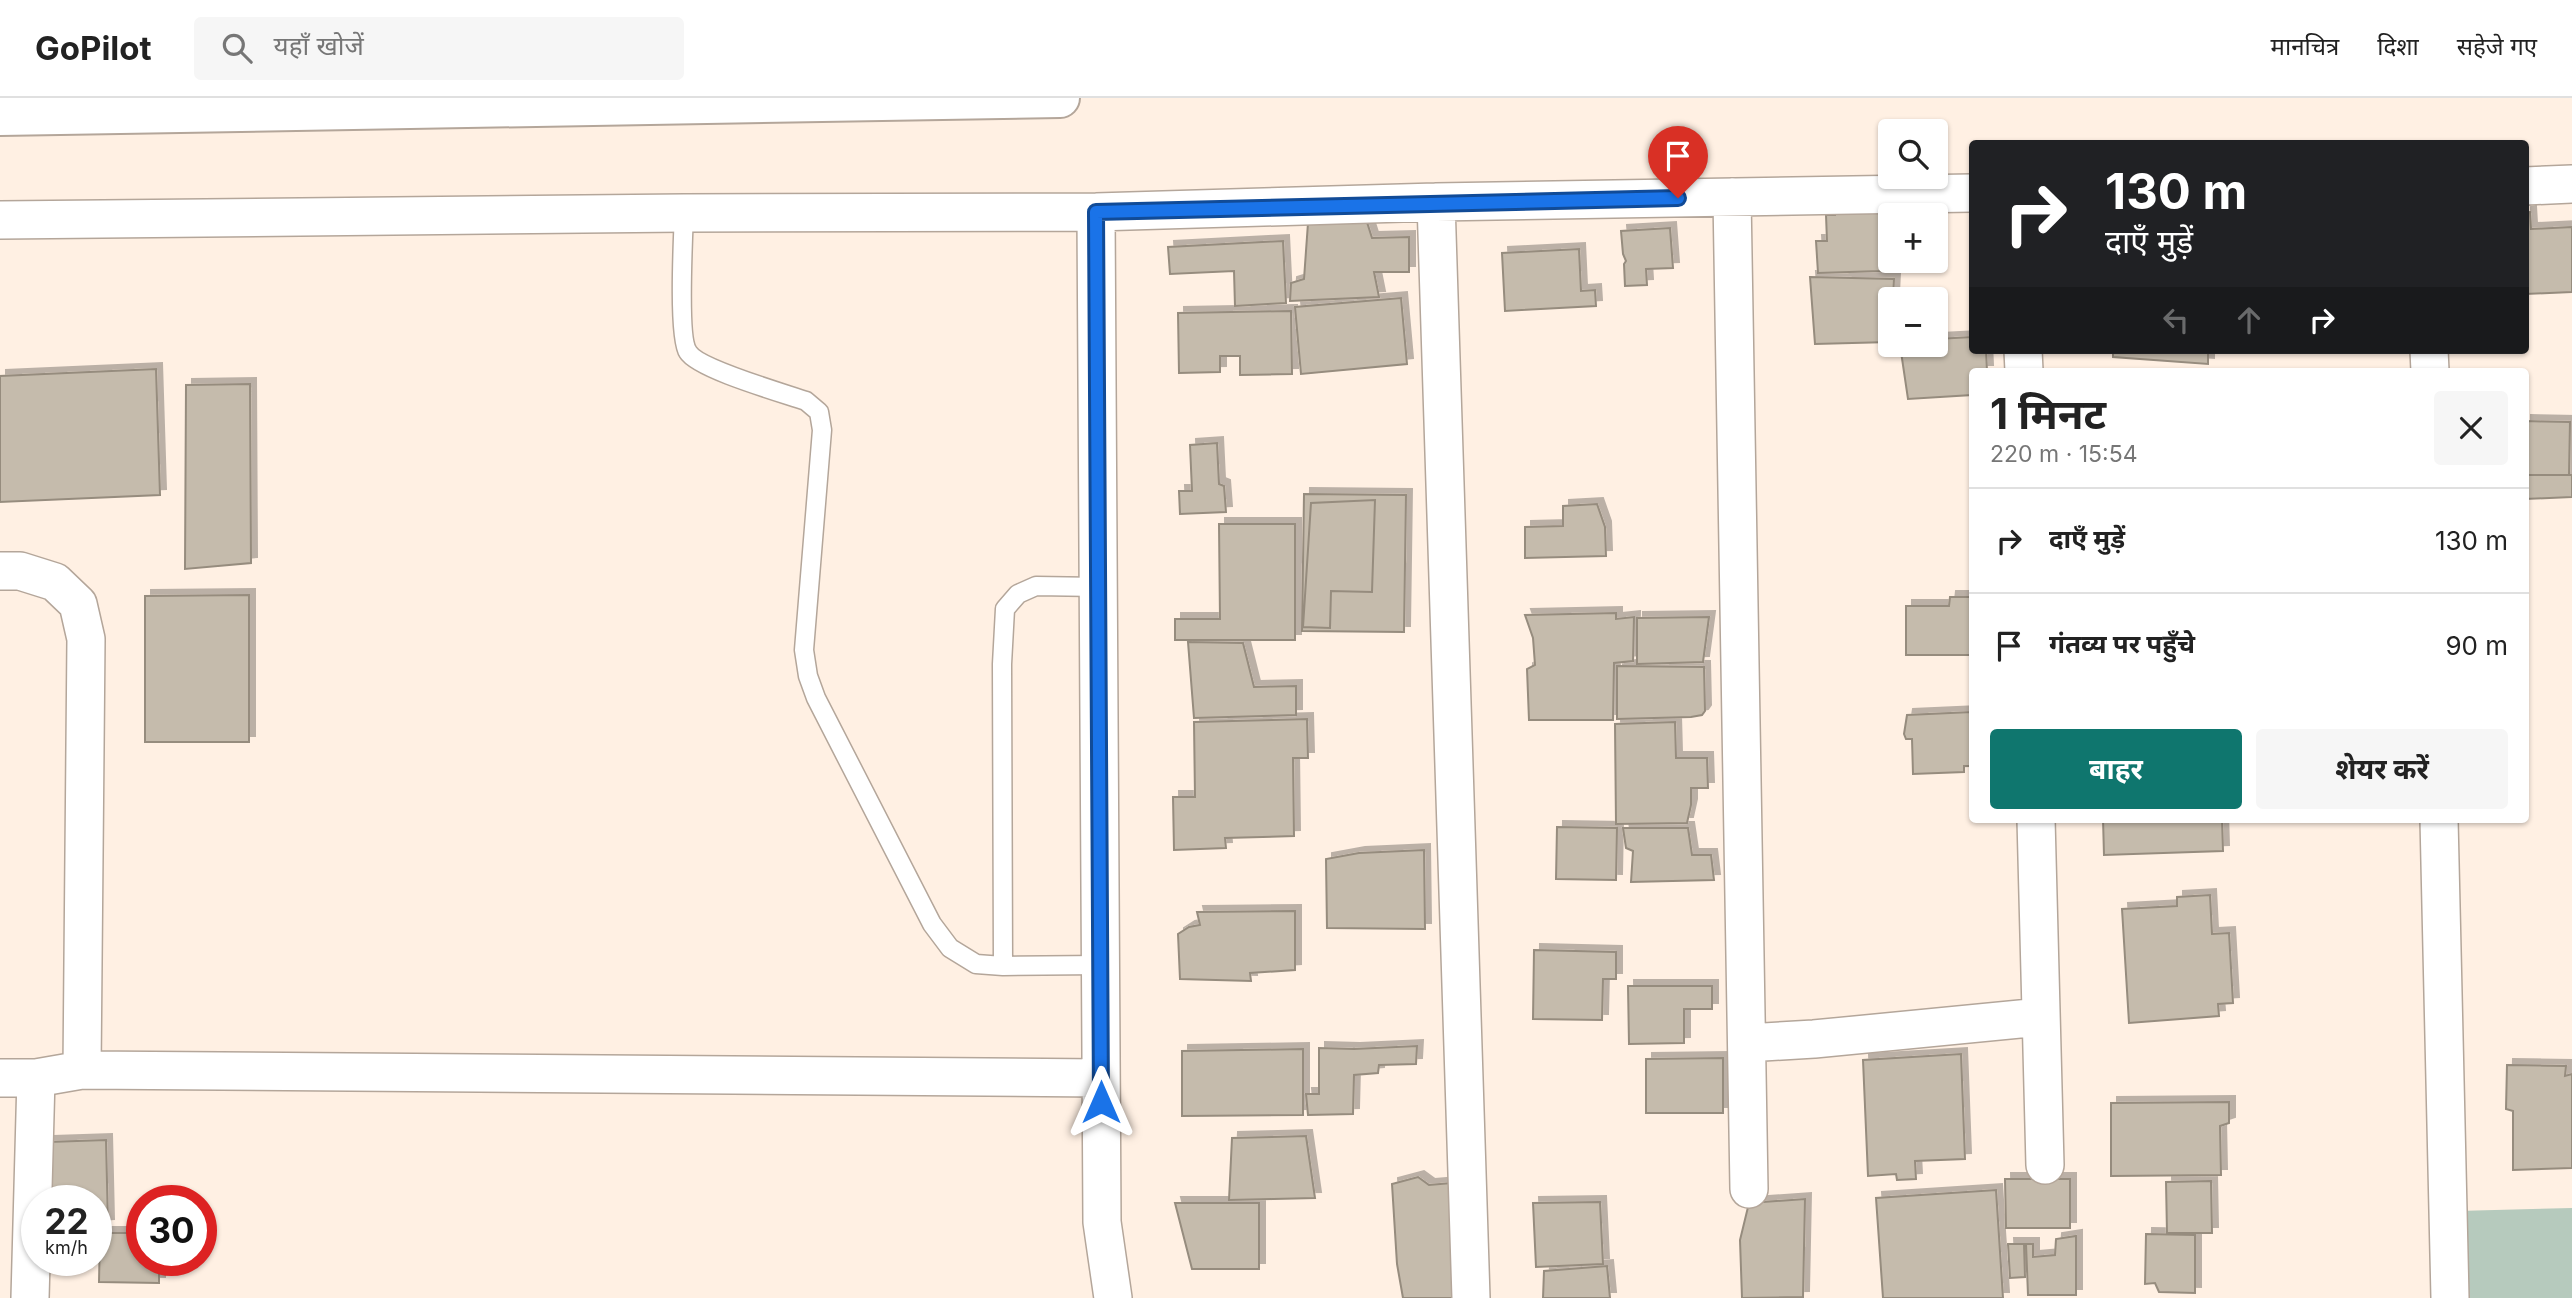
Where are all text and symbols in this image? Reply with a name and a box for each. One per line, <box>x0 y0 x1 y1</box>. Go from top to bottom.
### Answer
search box <box>194 17 684 80</box>
text: GoPilot <box>35 28 152 68</box>
icon: search <box>218 29 256 67</box>
text: यहाँ खोजें <box>274 30 364 61</box>
text: मानचित्र <box>2271 32 2339 61</box>
text: दिशा <box>2377 32 2419 61</box>
text: सहेजे गए <box>2457 32 2537 61</box>
map controls <box>1878 119 1948 357</box>
button: search <box>1878 119 1948 189</box>
pin <box>1648 126 1708 198</box>
icon: arrive <box>1659 137 1697 175</box>
text: 130 m <box>2105 162 2247 221</box>
icon: right <box>1990 168 2081 259</box>
button: + <box>1878 203 1948 273</box>
text: दाएँ मुड़ें <box>2105 222 2193 261</box>
button: − <box>1878 287 1948 357</box>
icon: left <box>2157 301 2195 339</box>
icon: ahead <box>2230 301 2268 339</box>
icon: right <box>2303 301 2341 339</box>
text: 1 मिनट <box>1990 388 2106 439</box>
button: close <box>2434 391 2508 465</box>
text: 220 m · 15:54 <box>1990 440 2138 468</box>
icon: right <box>1990 522 2028 560</box>
text: दाएँ मुड़ें <box>2049 523 2125 554</box>
text: 130 m <box>2435 525 2508 556</box>
icon: arrive <box>1990 627 2028 665</box>
text: गंतव्य पर पहुँचे <box>2049 628 2195 659</box>
text: 90 m <box>2445 630 2508 661</box>
button: बाहर <box>1990 729 2242 809</box>
button: शेयर करें <box>2256 729 2508 809</box>
position arrow <box>1064 1065 1138 1139</box>
speed limit sign: 30 <box>126 1185 217 1276</box>
text: 22 <box>44 1200 89 1242</box>
text: km/h <box>45 1237 88 1258</box>

